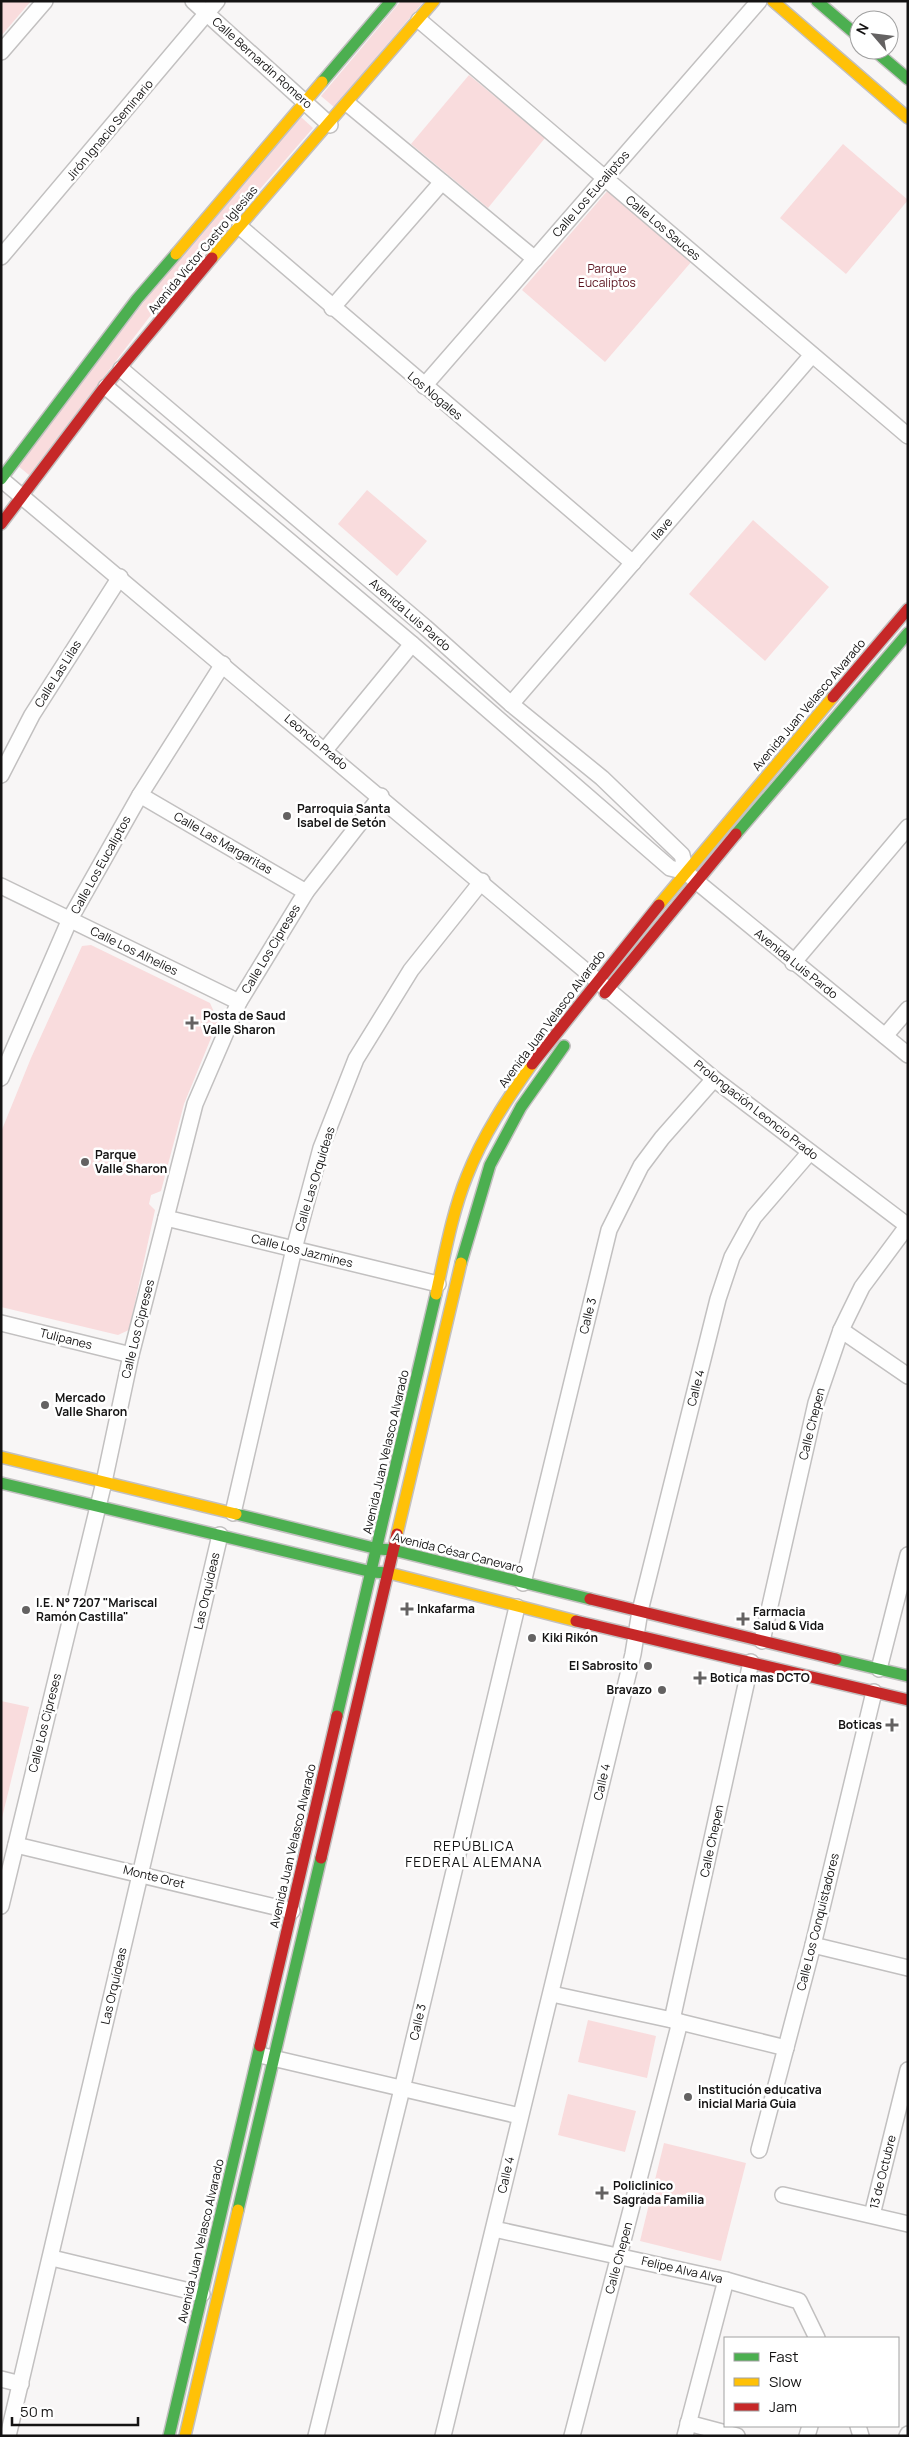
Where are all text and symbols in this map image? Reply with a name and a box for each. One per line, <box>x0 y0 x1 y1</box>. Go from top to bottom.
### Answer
north arrow <box>849 10 899 60</box>
street label: Calle Bernardin Romero <box>209 13 316 112</box>
text: N <box>851 20 873 38</box>
street label: Jirón Ignacio Seminario <box>62 76 157 184</box>
street label: Calle Los Eucaliptos <box>548 147 633 241</box>
street label: Avenida Victor Castro Iglesias <box>144 182 261 317</box>
street label: Calle Los Sauces <box>622 191 704 264</box>
park label: Parque Eucaliptos <box>578 260 636 291</box>
street label: Los Nogales <box>404 368 466 424</box>
street label: Ilave <box>647 514 676 544</box>
street label: Avenida Luis Pardo <box>366 575 455 655</box>
street label: Avenida Juan Velasco Alvarado <box>748 635 869 774</box>
street label: Calle Las Lilas <box>30 637 85 711</box>
street label: Leoncio Prado <box>281 710 352 773</box>
place label: Parroquia Santa Isabel de Setón <box>297 800 390 831</box>
street label: Calle Las Margaritas <box>171 807 276 878</box>
marker: Parroquia Santa Isabel de Setón <box>281 810 293 822</box>
street label: Calle Los Eucaliptos <box>66 813 135 917</box>
street label: Calle Los Cipreses <box>237 901 304 997</box>
street label: Calle Los Alhelies <box>88 922 181 979</box>
street label: Avenida Luis Pardo <box>751 925 842 1003</box>
street label: Avenida Juan Velasco Alvarado <box>494 947 609 1091</box>
place label: Posta de Saud Valle Sharon <box>203 1007 286 1038</box>
marker: Posta de Saud Valle Sharon <box>185 1016 199 1030</box>
street label: Prolongación Leoncio Prado <box>691 1056 822 1164</box>
street label: Calle Las Orquídeas <box>290 1124 339 1233</box>
place label: Parque Valle Sharon <box>95 1146 167 1177</box>
marker: Parque Valle Sharon <box>79 1156 91 1168</box>
street label: Calle Los Jazmines <box>250 1230 355 1271</box>
street label: Calle Los Cipreses <box>117 1278 158 1380</box>
street label: Calle 3 <box>575 1296 600 1336</box>
street label: Tulipanes <box>38 1324 94 1353</box>
street label: Avenida Juan Velasco Alvarado <box>358 1368 413 1536</box>
street label: Calle 4 <box>683 1368 708 1408</box>
street label: Calle Chepen <box>794 1386 829 1462</box>
place label: Mercado Valle Sharon <box>55 1389 127 1420</box>
marker: Mercado Valle Sharon <box>39 1399 51 1411</box>
street label: Avenida César Canevaro <box>391 1528 525 1577</box>
street label: Las Orquídeas <box>189 1551 224 1631</box>
place label: I.E. N° 7207 "Mariscal Ramón Castilla" <box>36 1594 157 1625</box>
place label: Inkafarma <box>417 1600 475 1617</box>
marker: Inkafarma <box>401 1603 413 1615</box>
place label: Farmacia Salud & Vida <box>753 1603 824 1634</box>
marker: I.E. N° 7207 "Mariscal Ramón Castilla" <box>20 1604 32 1616</box>
marker: Farmacia Salud & Vida <box>737 1613 749 1625</box>
place label: Kiki Rikón <box>542 1629 598 1646</box>
marker: Kiki Rikón <box>526 1632 538 1644</box>
place label: El Sabrosito <box>569 1657 638 1674</box>
marker: El Sabrosito <box>642 1660 654 1672</box>
place label: Botica mas DCTO <box>710 1669 810 1686</box>
street label: Calle Los Cipreses <box>24 1672 65 1774</box>
marker: Botica mas DCTO <box>694 1672 706 1684</box>
place label: Bravazo <box>607 1681 652 1698</box>
marker: Bravazo <box>656 1684 668 1696</box>
place label: Boticas <box>838 1716 882 1733</box>
marker: Boticas <box>886 1719 898 1731</box>
street label: Avenida Juan Velasco Alvarado <box>265 1762 320 1930</box>
street label: Calle 4 <box>589 1762 614 1802</box>
street label: Calle Chepen <box>696 1803 728 1879</box>
district label: REPÚBLICA FEDERAL ALEMANA <box>405 1836 543 1871</box>
street label: Calle Los Conquistadores <box>792 1851 843 1993</box>
street label: Monte Oret <box>121 1861 187 1892</box>
street label: Las Orquídeas <box>96 1946 131 2026</box>
street label: Calle 3 <box>405 2002 430 2042</box>
place label: Institución educativa inicial Maria Guia <box>698 2081 822 2112</box>
marker: Institución educativa inicial Maria Guia <box>682 2091 694 2103</box>
street label: 13 de Octubre <box>865 2133 900 2211</box>
street label: Calle 4 <box>493 2155 518 2195</box>
street label: Avenida Juan Velasco Alvarado <box>173 2157 228 2325</box>
place label: Policlinico Sagrada Familia <box>613 2177 704 2208</box>
marker: Policlinico Sagrada Familia <box>595 2186 609 2200</box>
street label: Calle Chepen <box>601 2220 636 2296</box>
street label: Felipe Alva Alva <box>640 2252 724 2287</box>
legend <box>724 2337 899 2427</box>
text: Fast <box>769 2346 798 2367</box>
text: Slow <box>769 2371 802 2392</box>
scale bar <box>12 2394 139 2426</box>
text: Jam <box>769 2396 797 2417</box>
text: 50 m <box>20 2401 54 2422</box>

